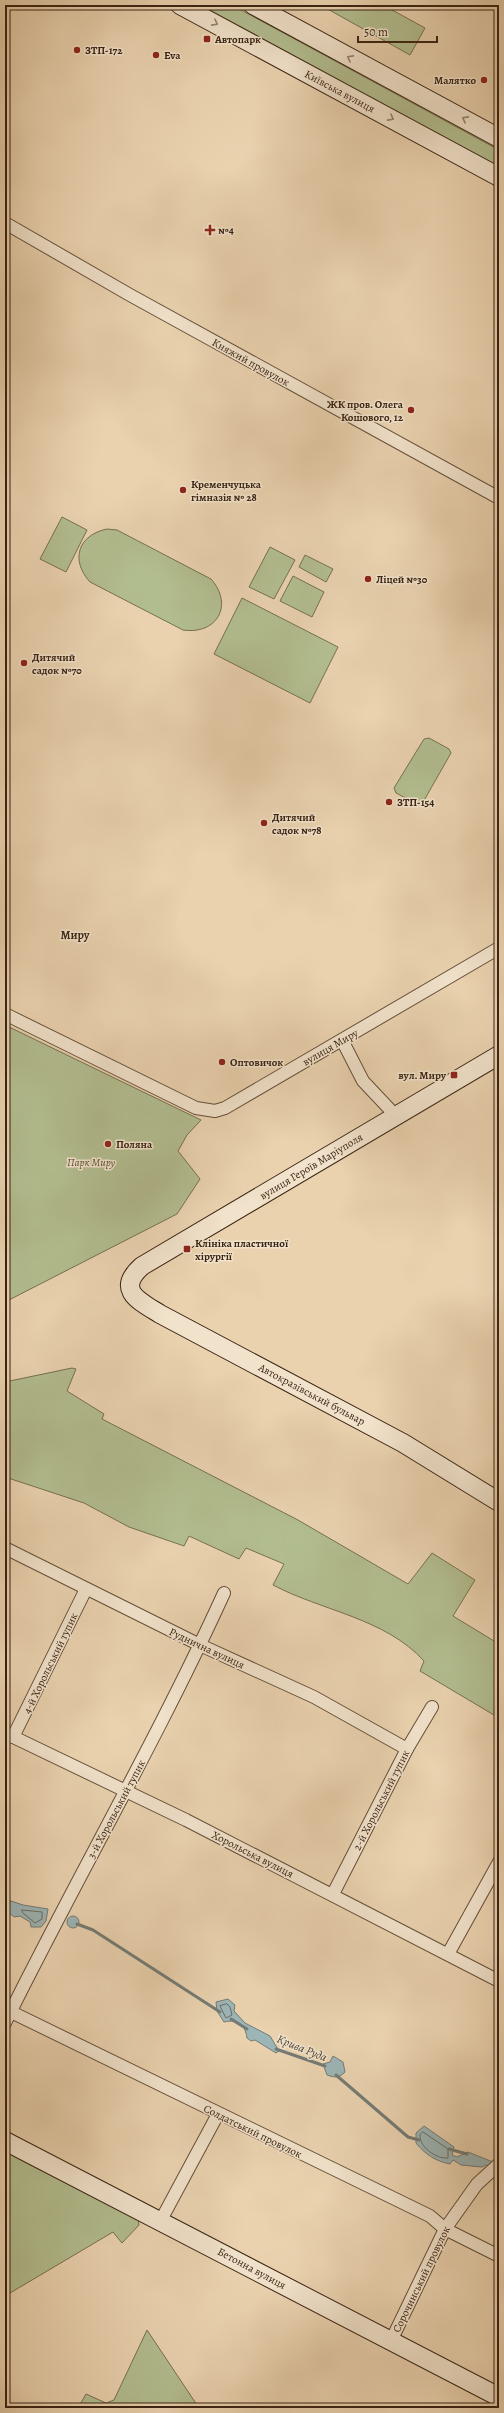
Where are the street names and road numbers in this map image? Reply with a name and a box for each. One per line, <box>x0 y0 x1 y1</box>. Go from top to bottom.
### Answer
street label: Київська вулиця <box>302 67 378 116</box>
street label: Княжий провулок <box>209 335 293 390</box>
street label: вулиця Миру <box>300 1025 362 1069</box>
street label: вулиця Героїв Маріуполя <box>257 1130 366 1203</box>
street label: Автокразівський бульвар <box>255 1359 368 1429</box>
street label: 4-й Хорольський тупик <box>19 1610 82 1716</box>
street label: Руднична вулиця <box>167 1624 247 1673</box>
street label: 2-й Хорольський тупик <box>350 1747 413 1853</box>
street label: 3-й Хорольський тупик <box>84 1757 149 1861</box>
street label: Хорольська вулиця <box>209 1827 296 1882</box>
street label: Солдатський провулок <box>201 2101 305 2162</box>
street label: Сорочинський провулок <box>389 2223 454 2335</box>
street label: Бетонна вулиця <box>215 2244 289 2293</box>

